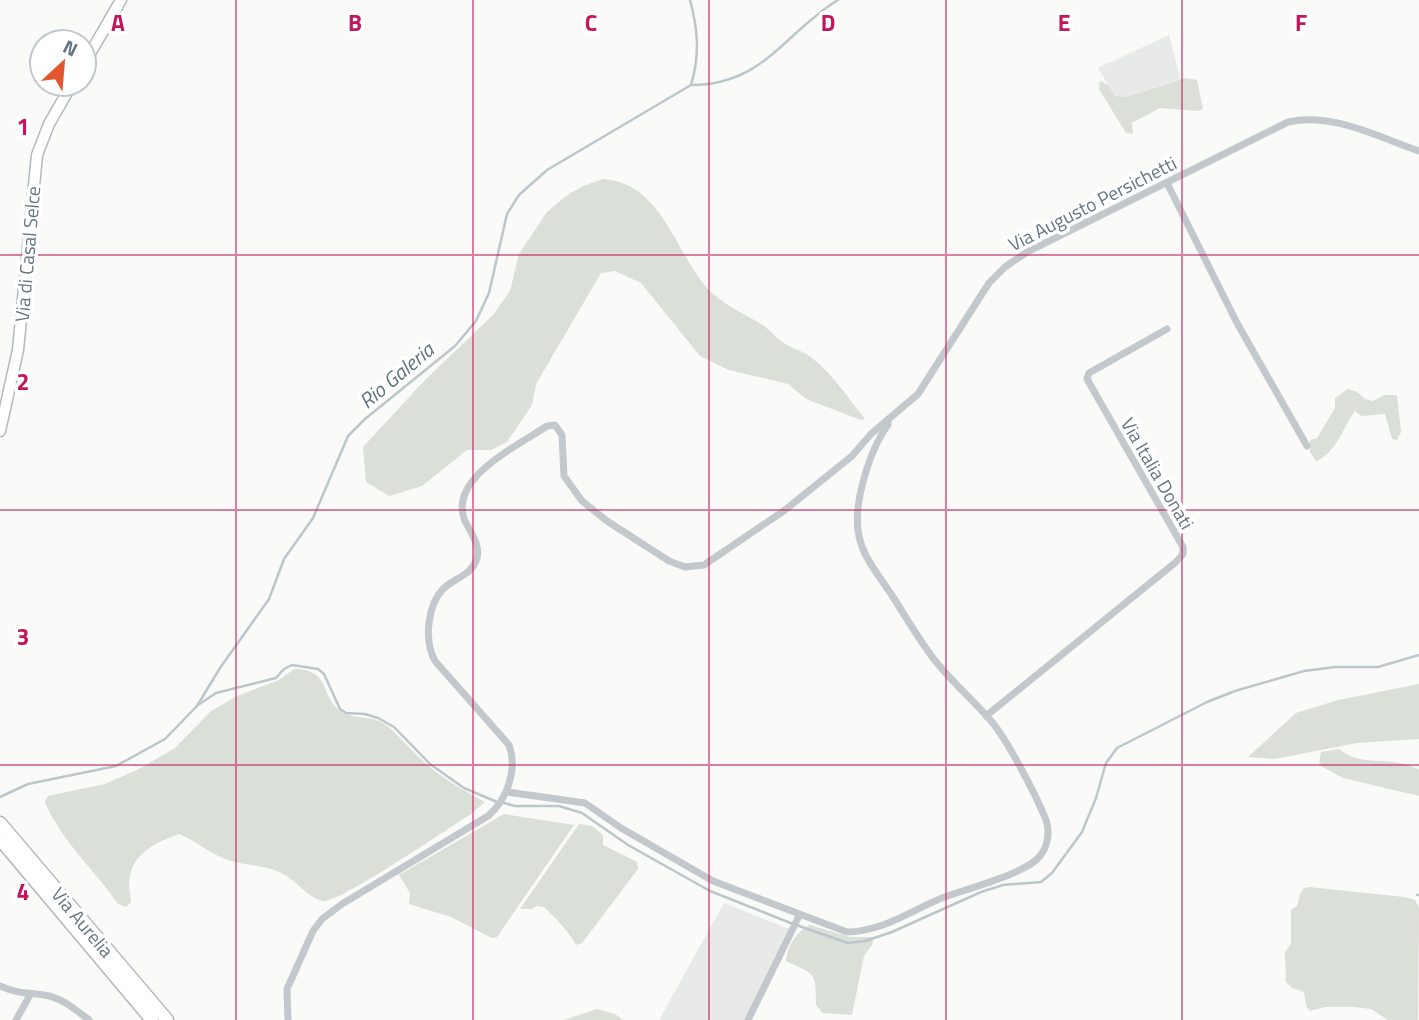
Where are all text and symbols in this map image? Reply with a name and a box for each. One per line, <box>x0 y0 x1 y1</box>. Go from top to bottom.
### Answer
text: A <box>111 5 125 40</box>
text: B <box>348 5 362 40</box>
text: C <box>585 5 597 40</box>
text: D <box>821 5 835 40</box>
text: E <box>1058 5 1070 40</box>
text: F <box>1295 5 1307 40</box>
north arrow <box>28 28 98 98</box>
text: N <box>58 31 83 63</box>
text: 1 <box>17 109 29 144</box>
street label: Via Augusto Persichetti <box>1003 148 1181 258</box>
street label: Via di Casal Selce <box>7 185 47 323</box>
water label: Rio Galeria <box>351 333 442 416</box>
text: 2 <box>17 364 29 399</box>
street label: Via Italia Donati <box>1114 412 1202 534</box>
text: 3 <box>17 619 29 654</box>
text: 4 <box>17 874 29 909</box>
street label: Via Aurelia <box>45 880 122 964</box>

